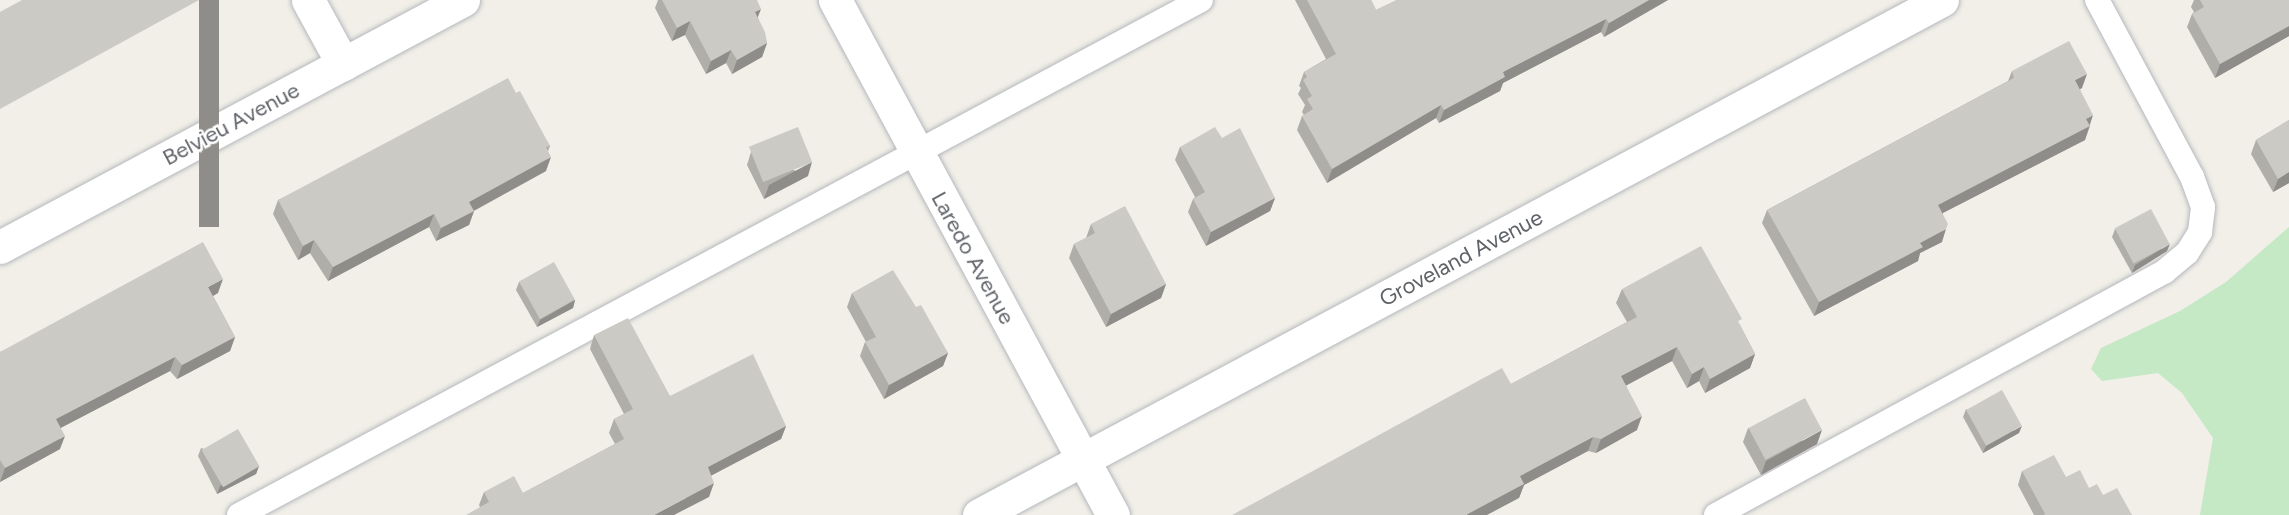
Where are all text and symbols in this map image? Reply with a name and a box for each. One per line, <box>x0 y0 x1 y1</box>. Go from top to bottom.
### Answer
street label: Belvieu Avenue <box>158 77 304 171</box>
street label: Laredo Avenue <box>926 187 1020 329</box>
street label: Groveland Avenue <box>1375 204 1547 312</box>

